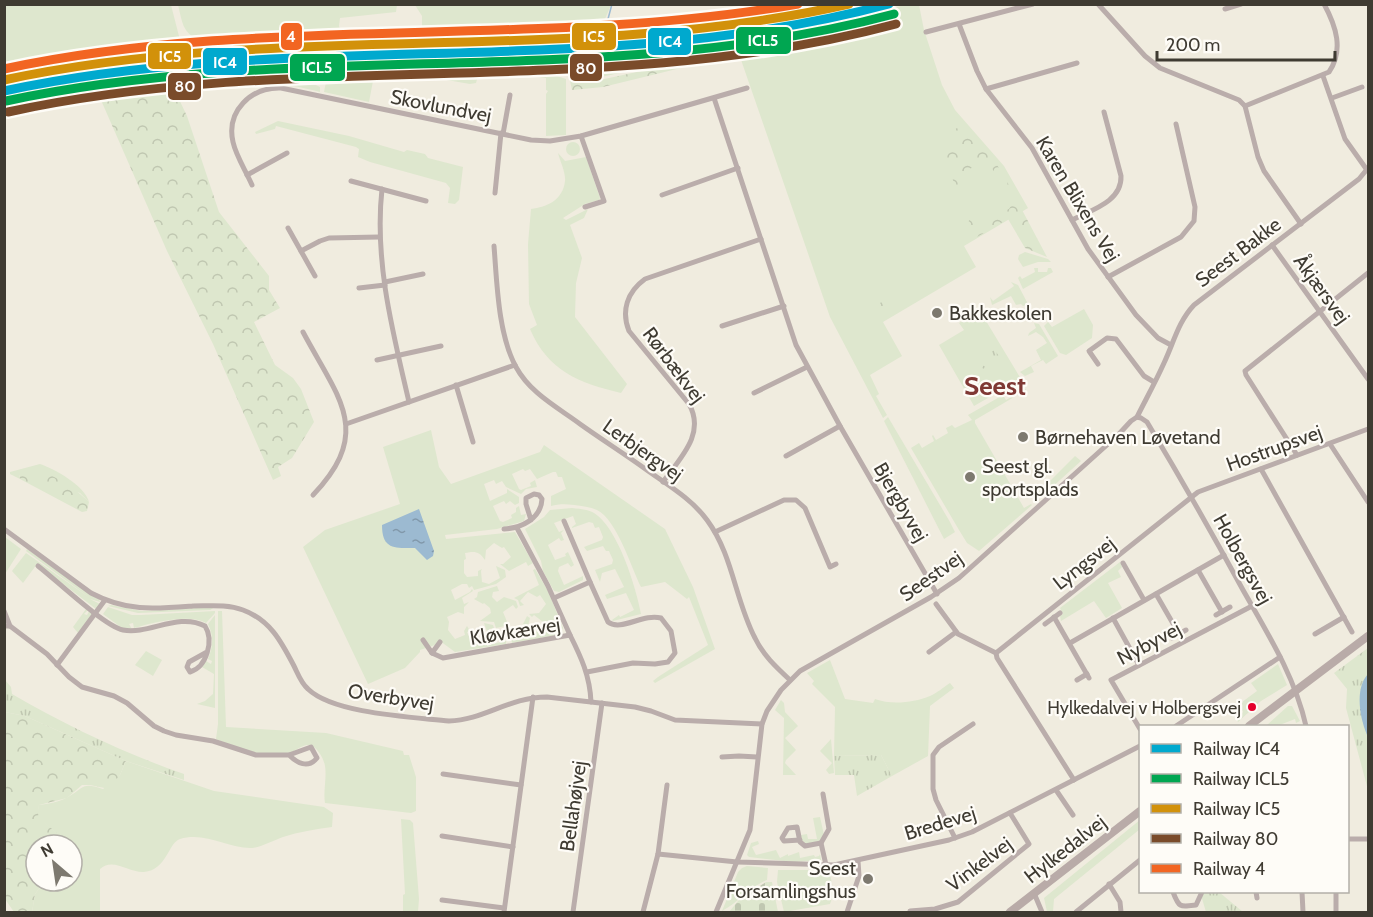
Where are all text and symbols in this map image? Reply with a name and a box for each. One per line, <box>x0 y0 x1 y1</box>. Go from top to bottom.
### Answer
line badge: 4 <box>280 22 303 51</box>
line badge: IC5 <box>571 22 617 51</box>
scale bar <box>1157 24 1336 62</box>
line badge: ICL5 <box>735 26 792 55</box>
text: 4 <box>286 27 296 46</box>
text: IC5 <box>583 27 605 46</box>
line badge: IC4 <box>647 27 692 56</box>
text: ICL5 <box>748 31 778 50</box>
text: IC4 <box>658 32 682 51</box>
text: 200 m <box>1166 34 1220 56</box>
line badge: IC5 <box>147 42 192 70</box>
text: IC5 <box>159 47 181 66</box>
line badge: IC4 <box>202 47 248 76</box>
text: IC4 <box>213 53 237 72</box>
line badge: ICL5 <box>289 53 346 82</box>
line badge: 80 <box>569 53 603 82</box>
text: ICL5 <box>302 58 332 77</box>
text: 80 <box>576 59 596 78</box>
line badge: 80 <box>167 72 202 101</box>
text: 80 <box>175 77 195 96</box>
street label: Skovlundvej <box>388 84 494 128</box>
street label: Karen Blixens Vej <box>1031 132 1125 266</box>
street label: Seest Bakke <box>1190 212 1286 292</box>
street label: Åkjærsvej <box>1289 250 1355 328</box>
place label: Bakkeskolen <box>949 301 1052 325</box>
marker: Bakkeskolen <box>930 306 944 320</box>
street label: Rørbækvej <box>638 322 710 408</box>
district label: Seest <box>964 370 1026 402</box>
street label: Lerbjergvej <box>598 414 688 486</box>
street label: Hostrupsvej <box>1223 420 1325 476</box>
place label: Børnehaven Løvetand <box>1035 425 1221 449</box>
marker: Børnehaven Løvetand <box>1016 430 1030 444</box>
place label: Seest gl. sportsplads <box>982 454 1079 501</box>
street label: Bjergbyvej <box>869 458 933 546</box>
marker: Seest gl. sportsplads <box>963 470 977 484</box>
street label: Holbergsvej <box>1208 510 1278 608</box>
street label: Lyngsvej <box>1048 531 1120 595</box>
street label: Seestvej <box>895 546 967 606</box>
street label: Kløvkærvej <box>468 612 562 650</box>
street label: Nybyvej <box>1113 616 1185 670</box>
street label: Overbyvej <box>346 678 436 716</box>
place label: Hylkedalvej v Holbergsvej <box>1047 697 1241 719</box>
marker: Hylkedalvej v Holbergsvej <box>1246 701 1258 713</box>
legend <box>1139 725 1349 893</box>
text: Railway IC4 <box>1193 738 1280 760</box>
street label: Bellahøjvej <box>555 759 591 853</box>
text: Railway ICL5 <box>1193 768 1289 790</box>
text: Railway IC5 <box>1193 798 1280 820</box>
street label: Bredevej <box>901 801 979 845</box>
street label: Hylkedalvej <box>1019 810 1111 888</box>
text: Railway 80 <box>1193 828 1278 850</box>
street label: Vinkelvej <box>941 832 1017 896</box>
north arrow <box>24 833 84 893</box>
text: N <box>37 839 57 861</box>
place label: Seest Forsamlingshus <box>726 856 856 903</box>
text: Railway 4 <box>1193 858 1265 880</box>
marker: Seest Forsamlingshus <box>861 872 875 886</box>

